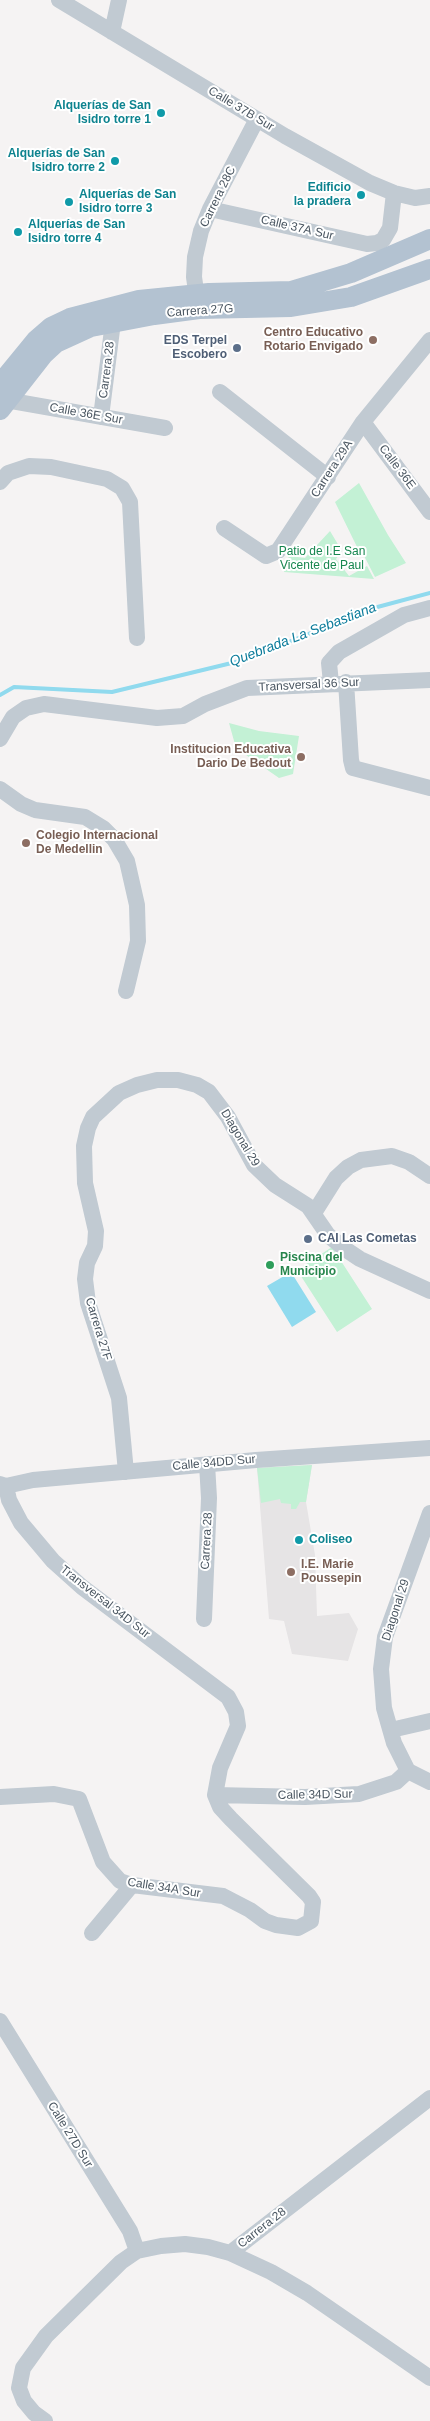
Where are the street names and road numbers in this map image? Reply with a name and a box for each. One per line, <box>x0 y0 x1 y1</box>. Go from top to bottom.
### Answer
street label: Calle 37B Sur <box>206 84 276 134</box>
street label: Carrera 28C <box>197 164 239 230</box>
street label: Calle 37A Sur <box>259 213 335 243</box>
street label: Carrera 27G <box>166 301 234 321</box>
street label: Carrera 28 <box>96 341 118 399</box>
street label: Calle 36E Sur <box>48 400 124 428</box>
street label: Carrera 29A <box>308 438 356 500</box>
street label: Calle 36E <box>376 442 418 492</box>
street label: Transversal 36 Sur <box>258 675 360 695</box>
street label: Diagonal 29 <box>217 1107 263 1169</box>
street label: Carrera 27F <box>82 1296 114 1362</box>
street label: Calle 34DD Sur <box>172 1452 256 1474</box>
street label: Carrera 28 <box>198 1512 216 1570</box>
street label: Transversal 34D Sur <box>57 1563 153 1641</box>
street label: Diagonal 29 <box>379 1577 413 1643</box>
street label: Calle 34D Sur <box>278 1787 352 1803</box>
street label: Calle 34A Sur <box>126 1875 202 1901</box>
street label: Calle 27D Sur <box>44 2100 96 2170</box>
street label: Carrera 28 <box>235 2205 289 2251</box>

